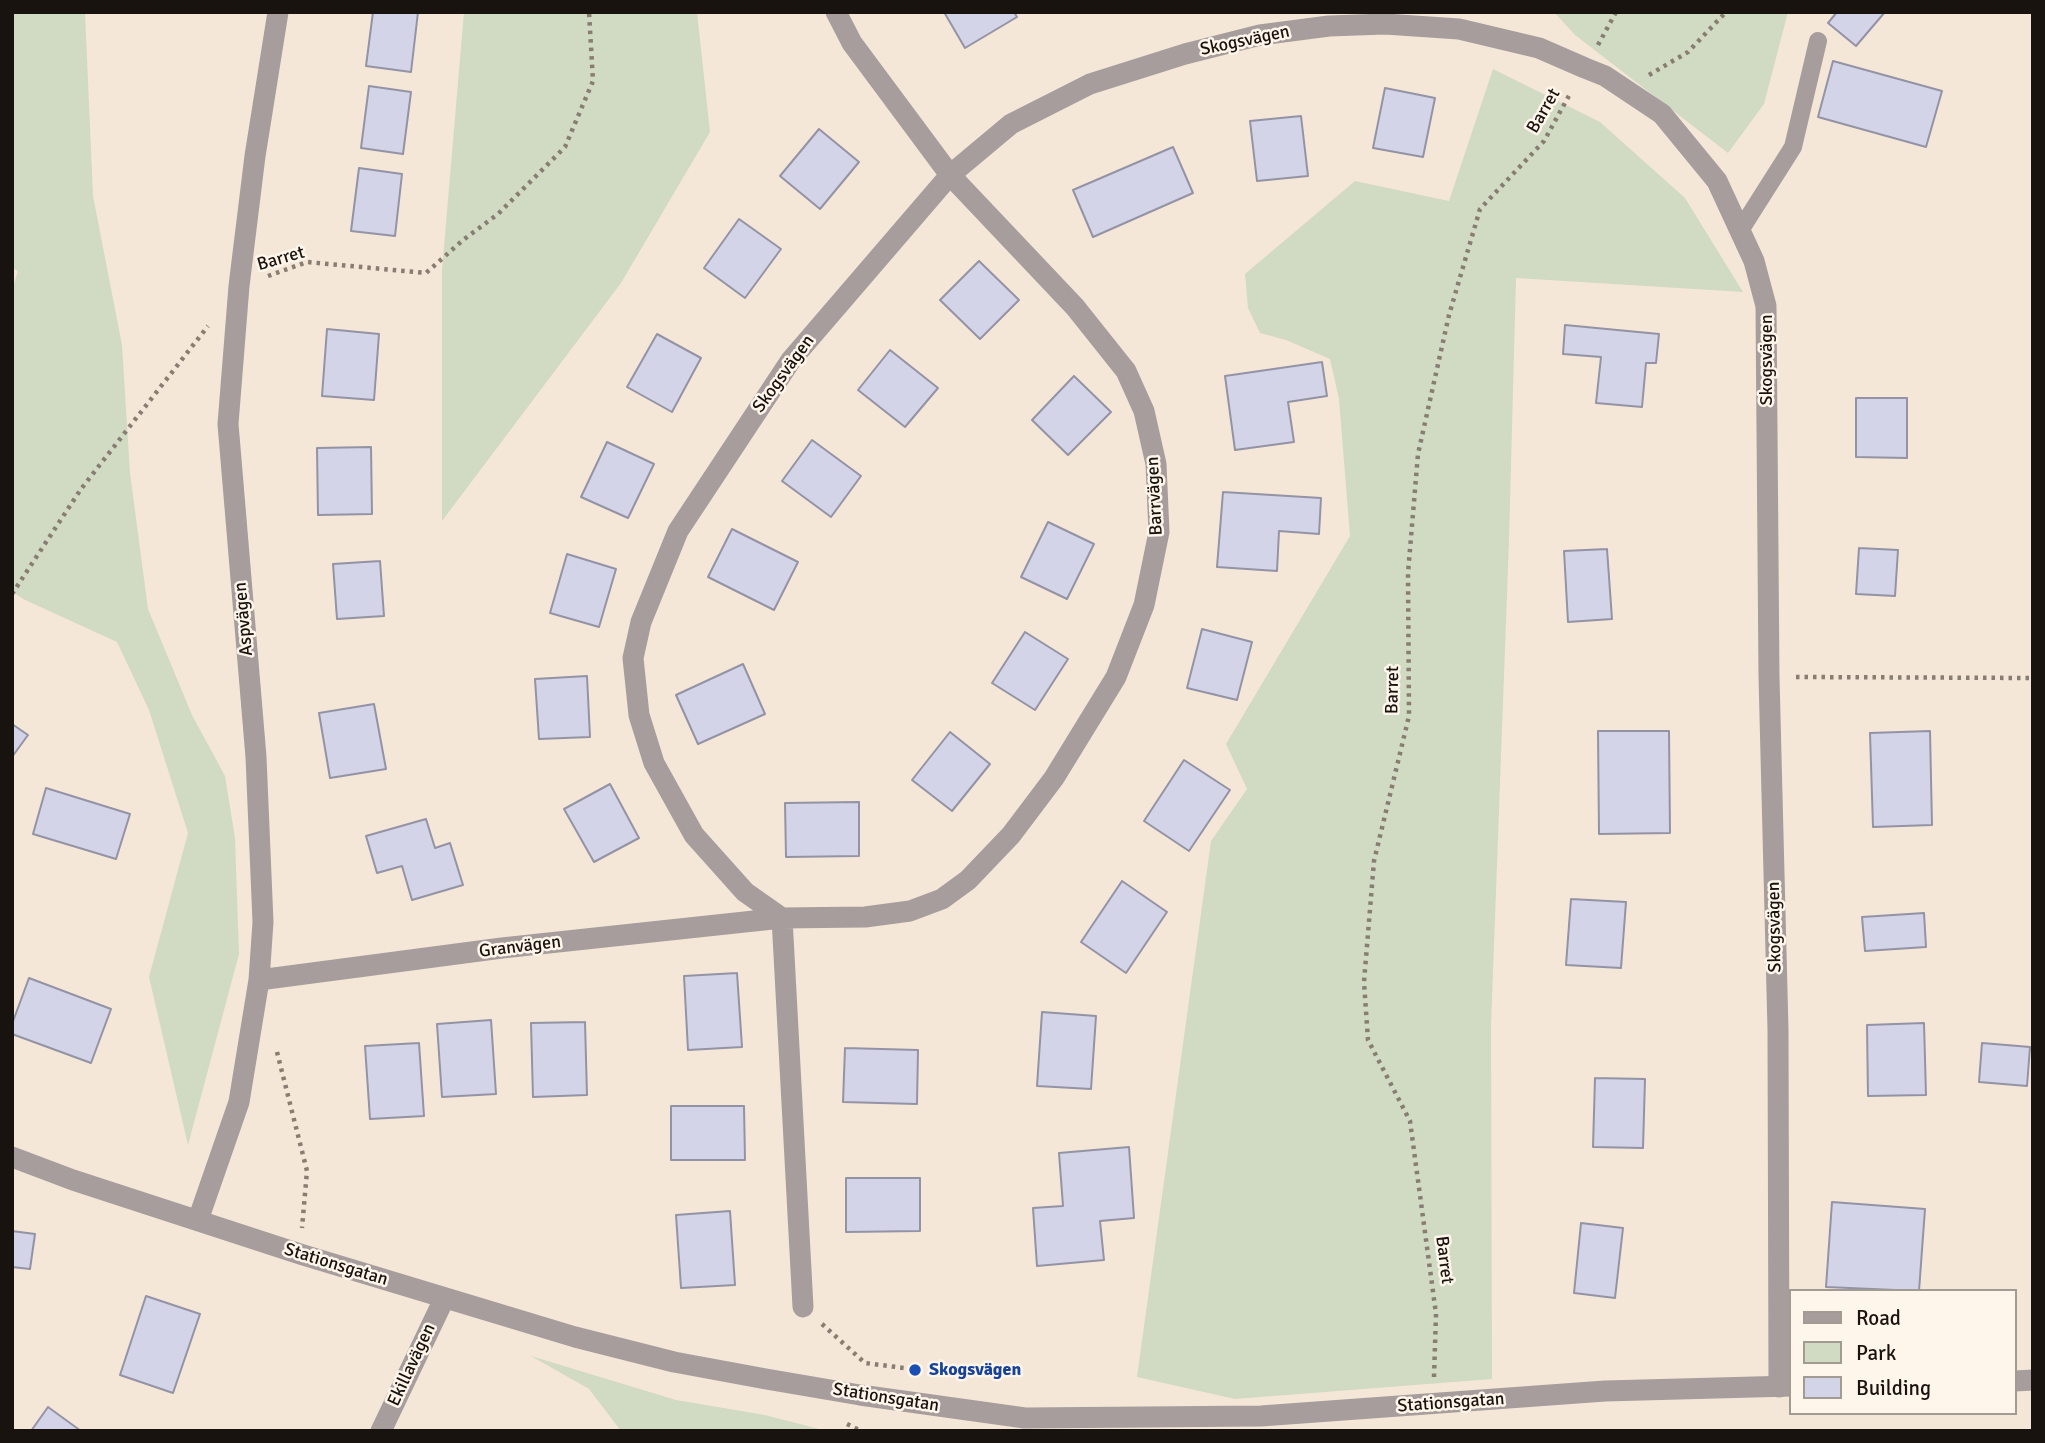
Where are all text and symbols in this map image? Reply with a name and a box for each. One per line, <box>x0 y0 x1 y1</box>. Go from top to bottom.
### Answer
street label: Skogsvägen <box>1198 21 1292 61</box>
street label: Barret <box>1523 85 1565 137</box>
street label: Barret <box>255 242 307 276</box>
street label: Skogsvägen <box>1756 315 1778 405</box>
street label: Skogsvägen <box>749 331 819 417</box>
street label: Barrvägen <box>1142 456 1168 536</box>
street label: Aspvägen <box>230 581 258 657</box>
street label: Barret <box>1382 666 1404 714</box>
street label: Skogsvägen <box>1763 881 1787 973</box>
street label: Granvägen <box>478 931 562 963</box>
street label: Barret <box>1430 1235 1458 1285</box>
street label: Stationsgatan <box>282 1239 390 1291</box>
legend <box>1790 1289 2017 1415</box>
text: Road <box>1856 1305 1901 1331</box>
street label: Ekillavägen <box>383 1320 441 1410</box>
text: Park <box>1856 1340 1896 1366</box>
place label: Skogsvägen <box>929 1359 1021 1381</box>
marker: Skogsvägen <box>907 1362 923 1378</box>
text: Building <box>1856 1375 1931 1401</box>
street label: Stationsgatan <box>831 1379 941 1417</box>
street label: Stationsgatan <box>1397 1388 1505 1418</box>

